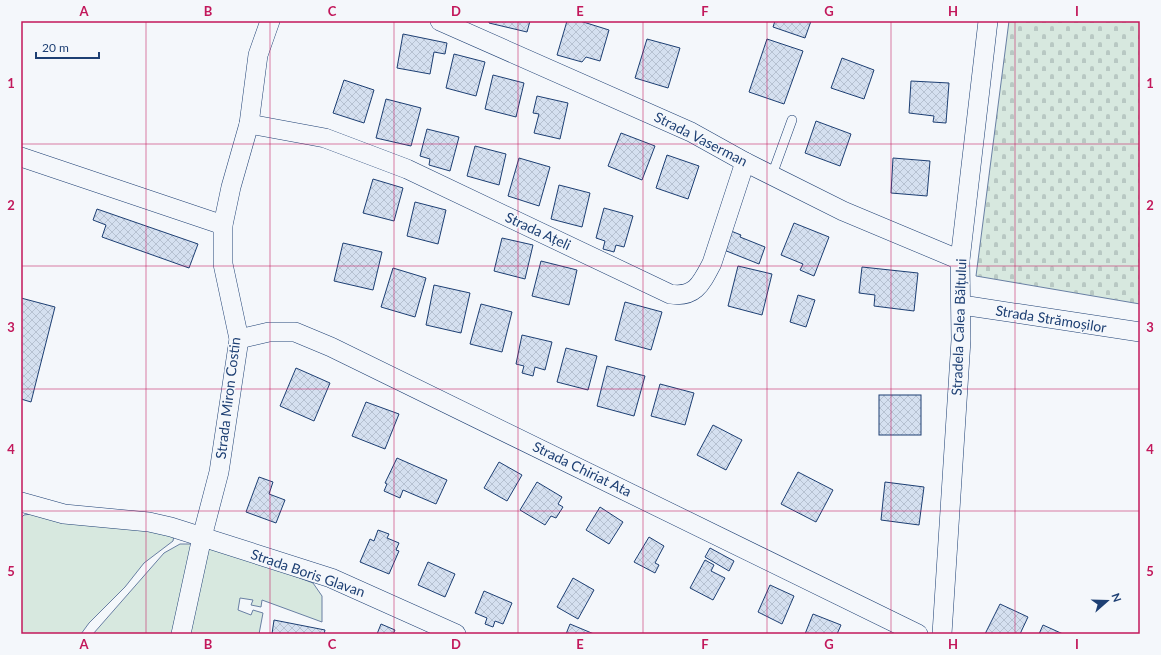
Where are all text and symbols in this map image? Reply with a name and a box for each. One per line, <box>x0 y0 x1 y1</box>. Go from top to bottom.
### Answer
text: A <box>78 3 89 19</box>
text: B <box>204 3 213 19</box>
text: C <box>328 3 337 19</box>
text: D <box>451 3 461 19</box>
text: E <box>576 3 584 19</box>
text: F <box>701 3 709 19</box>
text: G <box>824 3 834 19</box>
text: H <box>948 3 958 19</box>
text: I <box>1075 3 1079 19</box>
scale bar <box>36 34 99 60</box>
text: 20 m <box>42 40 69 55</box>
text: 1 <box>7 75 15 91</box>
text: 1 <box>1146 75 1154 91</box>
street label: Strada Vaserman <box>652 108 751 169</box>
text: 2 <box>7 197 15 213</box>
text: 2 <box>1146 197 1154 213</box>
street label: Strada Ațeli <box>503 208 574 253</box>
street label: Stradela Calea Bălțului <box>948 258 969 396</box>
street label: Strada Strămoșilor <box>994 301 1108 336</box>
text: 3 <box>7 319 15 335</box>
text: 3 <box>1146 319 1154 335</box>
street label: Strada Miron Costin <box>212 336 243 460</box>
street label: Strada Chiriat Ata <box>530 437 634 500</box>
text: 4 <box>7 441 15 457</box>
text: 4 <box>1146 441 1154 457</box>
street label: Strada Boris Glavan <box>249 545 368 600</box>
text: 5 <box>7 563 15 579</box>
text: 5 <box>1146 563 1154 579</box>
north arrow <box>1087 581 1127 621</box>
text: N <box>1109 591 1124 604</box>
text: A <box>78 636 89 652</box>
text: B <box>204 636 213 652</box>
text: C <box>328 636 337 652</box>
text: D <box>451 636 461 652</box>
text: E <box>576 636 584 652</box>
text: F <box>701 636 709 652</box>
text: G <box>824 636 834 652</box>
text: H <box>948 636 958 652</box>
text: I <box>1075 636 1079 652</box>

